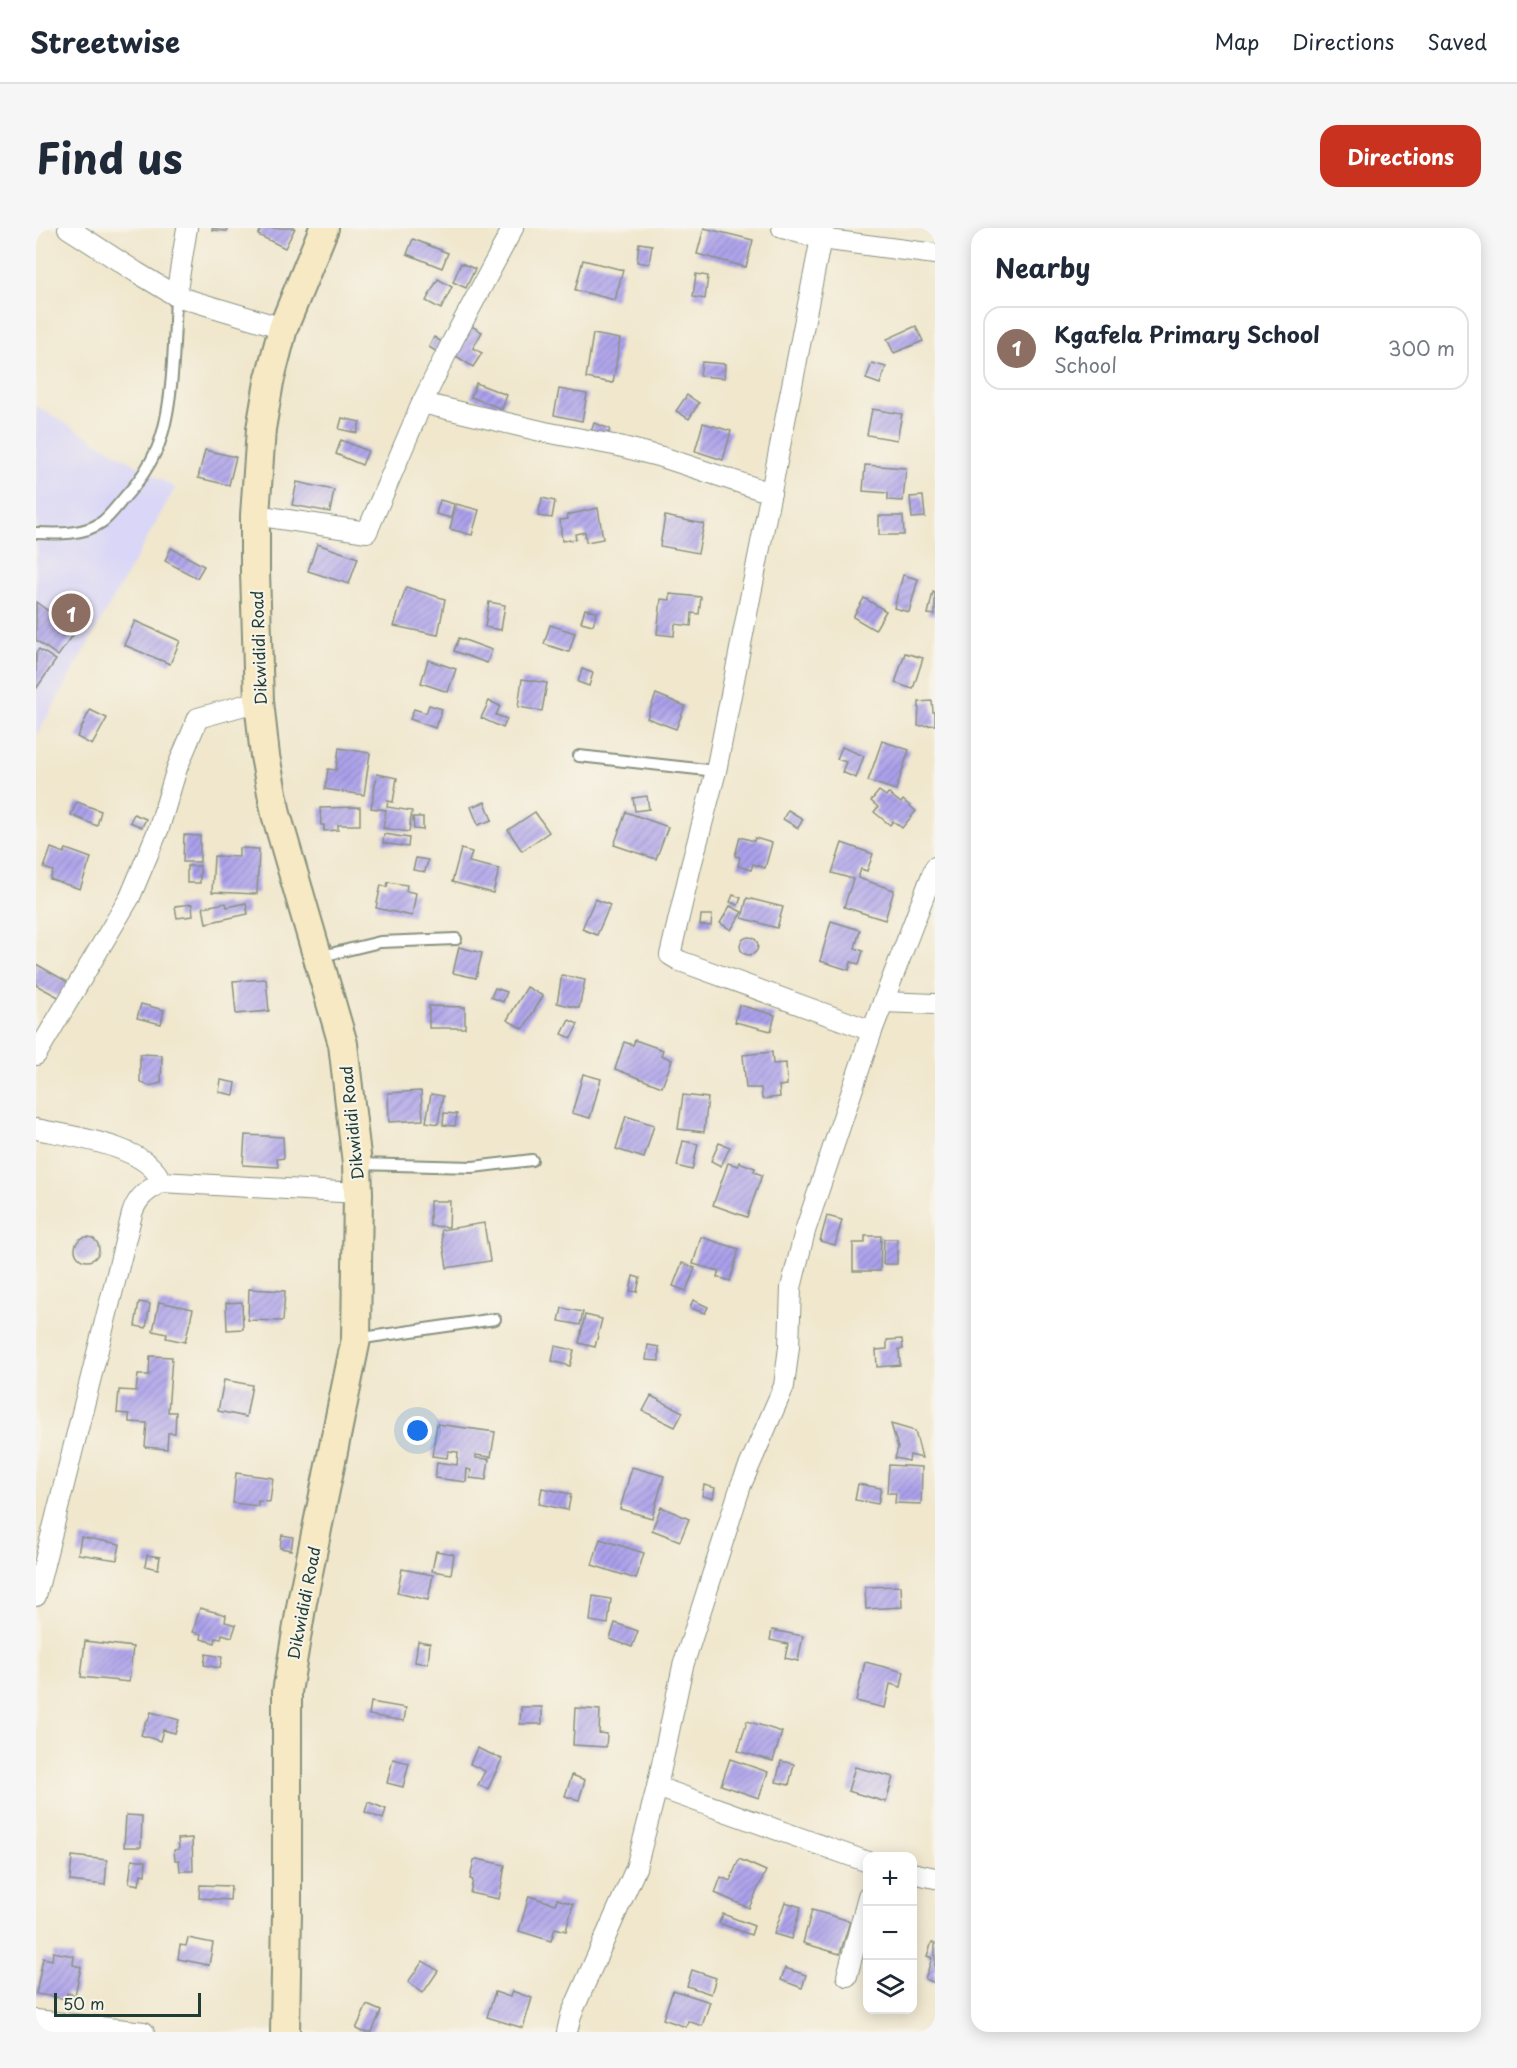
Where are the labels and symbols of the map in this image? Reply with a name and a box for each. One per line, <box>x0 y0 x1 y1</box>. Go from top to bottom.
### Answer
pin: 1 <box>51 590 90 636</box>
street label: Dikwididi Road <box>244 590 272 706</box>
street label: Dikwididi Road <box>333 1065 369 1181</box>
your location <box>403 1416 432 1445</box>
street label: Dikwididi Road <box>280 1544 326 1661</box>
scale bar <box>54 1990 201 2018</box>

